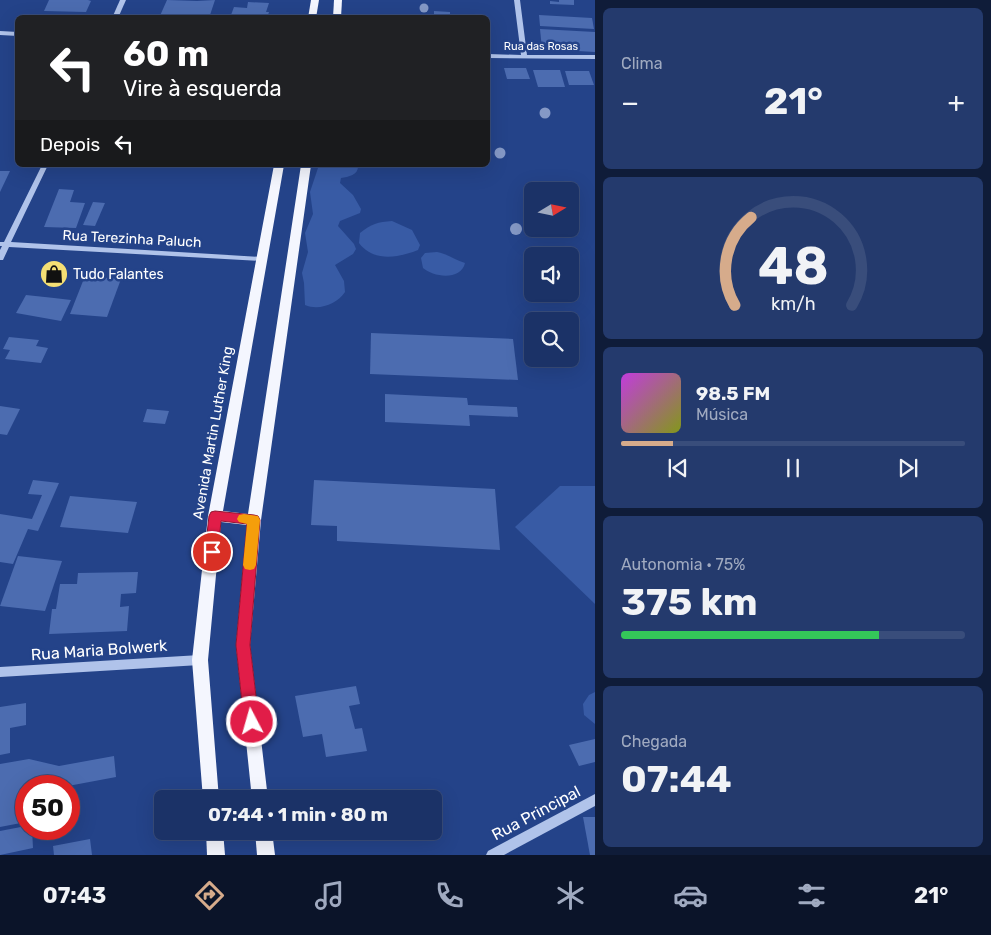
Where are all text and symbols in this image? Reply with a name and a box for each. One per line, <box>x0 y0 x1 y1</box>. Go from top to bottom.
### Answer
text: 60 m <box>123 33 209 75</box>
icon: left <box>40 35 105 100</box>
street label: Rua das Rosas <box>504 40 579 53</box>
text: Clima <box>621 54 662 73</box>
text: Vire à esquerda <box>123 75 282 102</box>
text: 21° <box>764 78 823 124</box>
text: − <box>621 86 639 119</box>
text: + <box>948 86 965 119</box>
icon: left <box>110 130 138 158</box>
text: Depois <box>40 133 100 156</box>
north arrow <box>524 182 579 238</box>
map controls <box>524 182 579 367</box>
street label: Rua Terezinha Paluch <box>62 227 202 251</box>
text: 48 <box>758 235 828 297</box>
button: sound <box>524 247 579 302</box>
shop icon: Tudo Falantes <box>39 259 69 289</box>
place label: Tudo Falantes <box>73 266 164 283</box>
text: km/h <box>771 293 815 314</box>
button: search <box>524 312 579 367</box>
street label: Avenida Martin Luther King <box>189 345 237 521</box>
text: 98.5 FM <box>696 382 770 405</box>
text: Música <box>696 405 748 424</box>
icon: previous <box>664 454 692 482</box>
icon: pause <box>779 454 807 482</box>
icon: next <box>894 454 922 482</box>
pin <box>191 531 233 573</box>
icon: arrive <box>198 538 226 566</box>
text: Autonomia · 75% <box>621 555 746 574</box>
text: 375 km <box>621 579 758 625</box>
street label: Rua Maria Bolwerk <box>30 636 169 664</box>
position arrow <box>225 695 277 747</box>
text: Chegada <box>621 732 687 751</box>
text: 07:44 <box>621 756 732 802</box>
speed limit sign: 50 <box>15 775 80 840</box>
street label: Rua Principal <box>488 782 584 844</box>
text: 07:44 · 1 min · 80 m <box>208 803 388 826</box>
icon: directions <box>192 878 227 913</box>
icon: music <box>312 878 347 913</box>
icon: phone <box>432 878 467 913</box>
icon: climate <box>553 878 588 913</box>
icon: car <box>673 878 708 913</box>
icon: filters <box>794 878 829 913</box>
text: 07:43 <box>43 882 106 909</box>
text: 21° <box>914 882 948 909</box>

